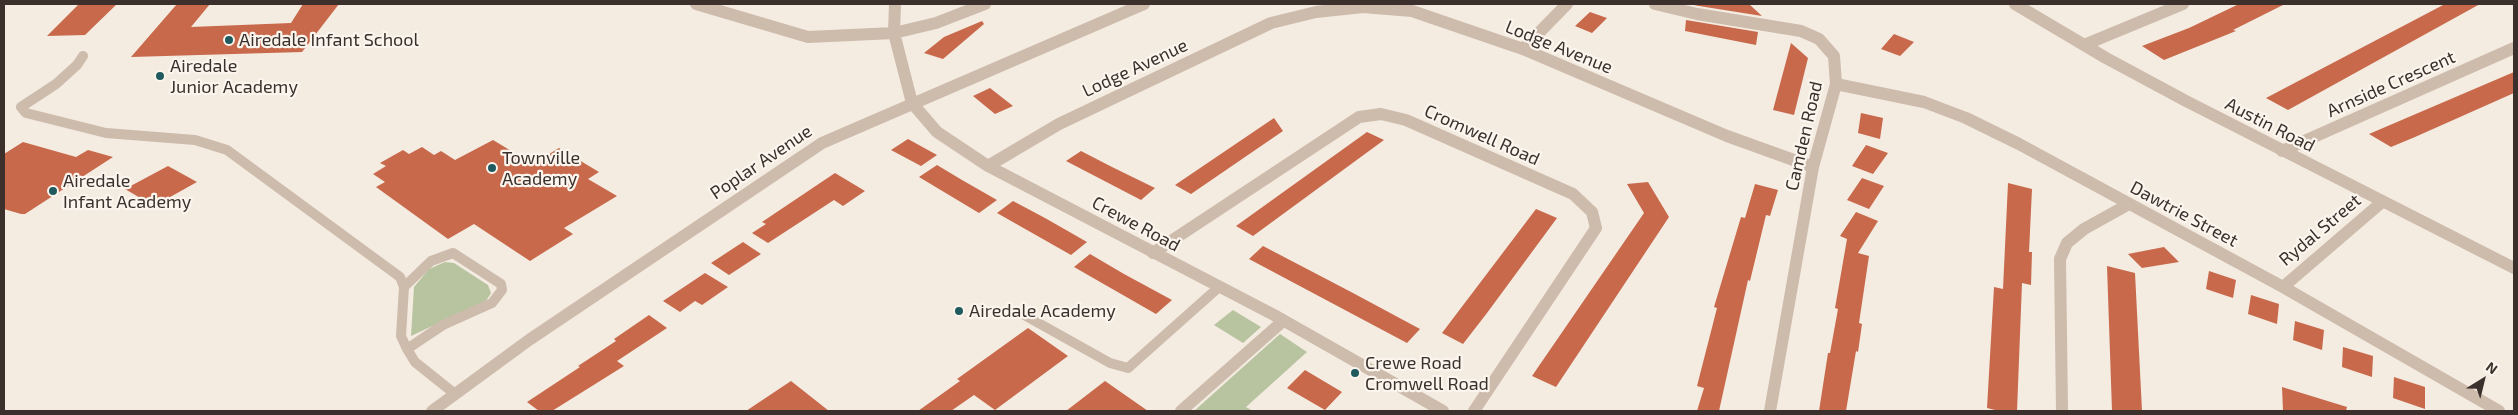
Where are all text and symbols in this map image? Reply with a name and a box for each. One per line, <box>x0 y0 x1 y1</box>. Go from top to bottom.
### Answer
street label: Lodge Avenue <box>1502 16 1616 78</box>
place label: Airedale Infant School <box>239 29 419 51</box>
marker: Airedale Infant School <box>223 34 235 46</box>
street label: Lodge Avenue <box>1079 34 1191 102</box>
street label: Arnside Crescent <box>2323 46 2459 122</box>
place label: Airedale Junior Academy <box>170 55 298 98</box>
marker: Airedale Junior Academy <box>154 70 166 82</box>
street label: Camden Road <box>1781 79 1827 193</box>
street label: Austin Road <box>2222 93 2318 157</box>
street label: Cromwell Road <box>1421 100 1543 170</box>
street label: Poplar Avenue <box>706 120 816 204</box>
place label: Townville Academy <box>502 147 580 190</box>
marker: Townville Academy <box>486 162 498 174</box>
place label: Airedale Infant Academy <box>63 170 191 212</box>
street label: Dawtrie Street <box>2126 177 2242 251</box>
marker: Airedale Infant Academy <box>47 185 59 197</box>
street label: Rydal Street <box>2275 190 2365 270</box>
street label: Crewe Road <box>1088 192 1184 256</box>
place label: Airedale Academy <box>969 300 1116 322</box>
marker: Airedale Academy <box>953 305 965 317</box>
place label: Crewe Road Cromwell Road <box>1365 352 1489 394</box>
north arrow <box>2458 355 2508 405</box>
text: N <box>2483 358 2501 377</box>
marker: Crewe Road Cromwell Road <box>1349 367 1361 379</box>

